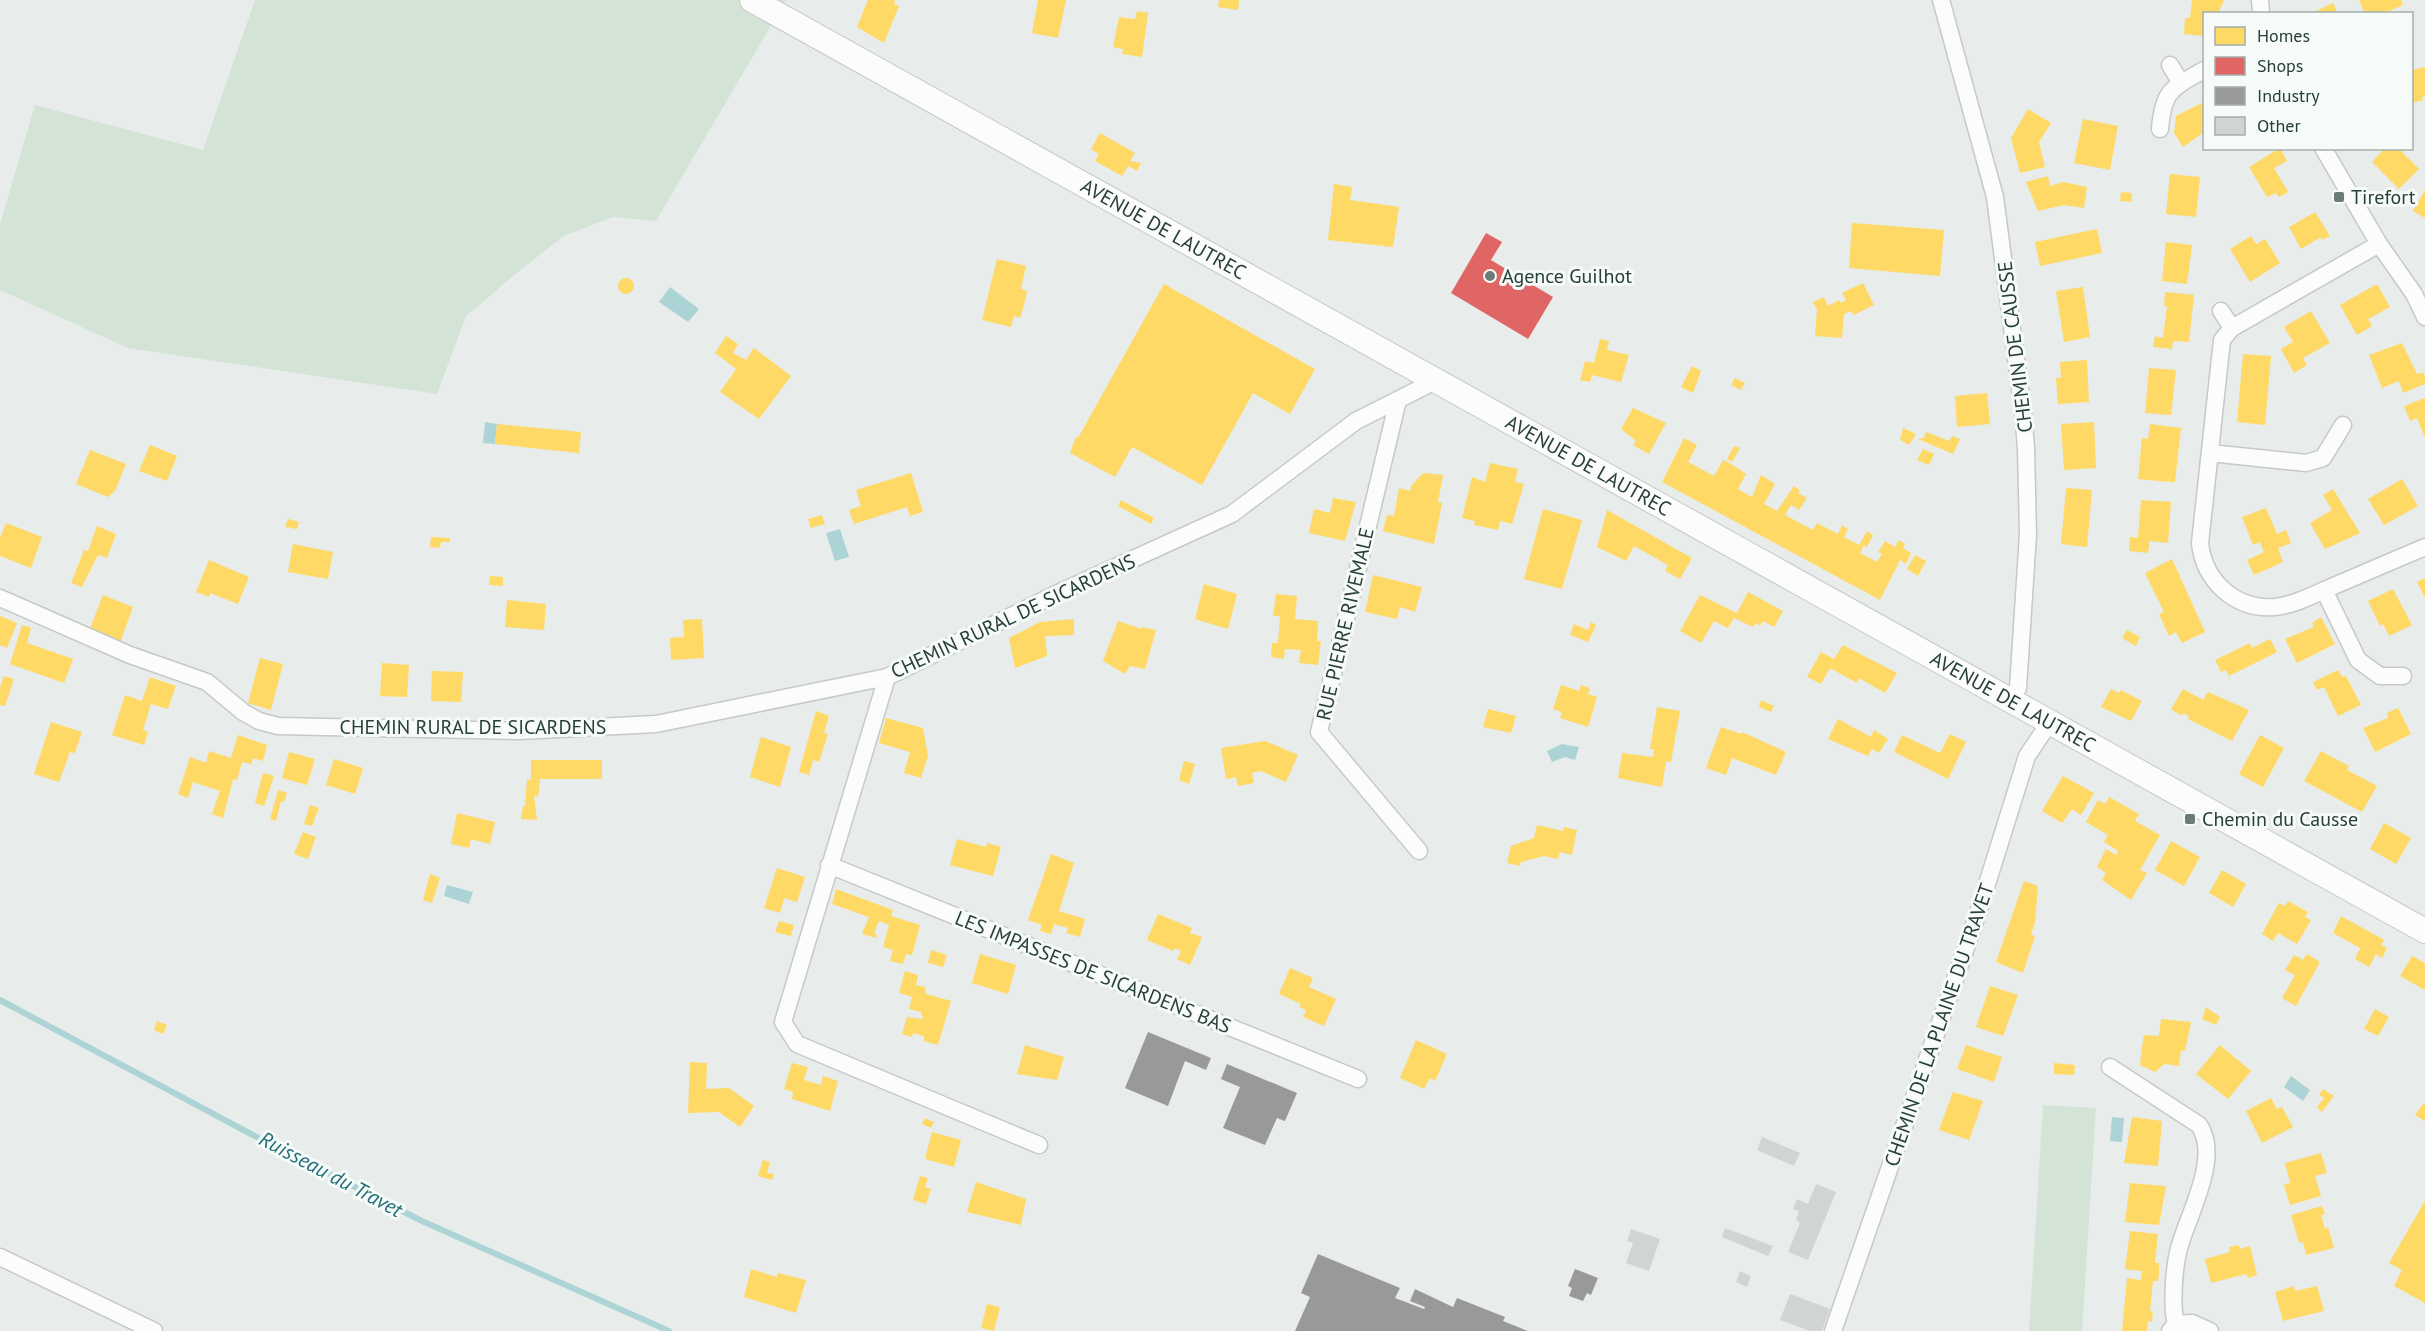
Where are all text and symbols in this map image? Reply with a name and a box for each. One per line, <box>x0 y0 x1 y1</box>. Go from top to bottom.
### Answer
legend <box>2203 12 2413 150</box>
text: Homes <box>2257 24 2310 47</box>
text: Shops <box>2257 54 2303 77</box>
text: Industry <box>2257 84 2320 107</box>
text: Other <box>2257 114 2301 137</box>
street label: AVENUE DE LAUTREC <box>1076 173 1251 285</box>
place label: Tirefort <box>2351 184 2416 210</box>
marker: Tirefort <box>2332 190 2346 204</box>
street label: CHEMIN DE CAUSSE <box>1992 260 2038 434</box>
place label: Agence Guilhot <box>1502 263 1632 289</box>
marker: Agence Guilhot <box>1483 269 1497 283</box>
street label: AVENUE DE LAUTREC <box>1501 409 1675 522</box>
street label: RUE PIERRE RIVEMALE <box>1310 525 1380 723</box>
street label: CHEMIN RURAL DE SICARDENS <box>887 548 1139 684</box>
street label: AVENUE DE LAUTREC <box>1926 645 2100 758</box>
street label: CHEMIN RURAL DE SICARDENS <box>340 714 606 740</box>
place label: Chemin du Causse <box>2202 806 2358 832</box>
marker: Chemin du Causse <box>2183 812 2197 826</box>
street label: CHEMIN DE LA PLAINE DU TRAVET <box>1878 880 2000 1170</box>
street label: LES IMPASSES DE SICARDENS BAS <box>951 905 1235 1039</box>
water label: Ruisseau du Travet <box>255 1125 408 1224</box>

